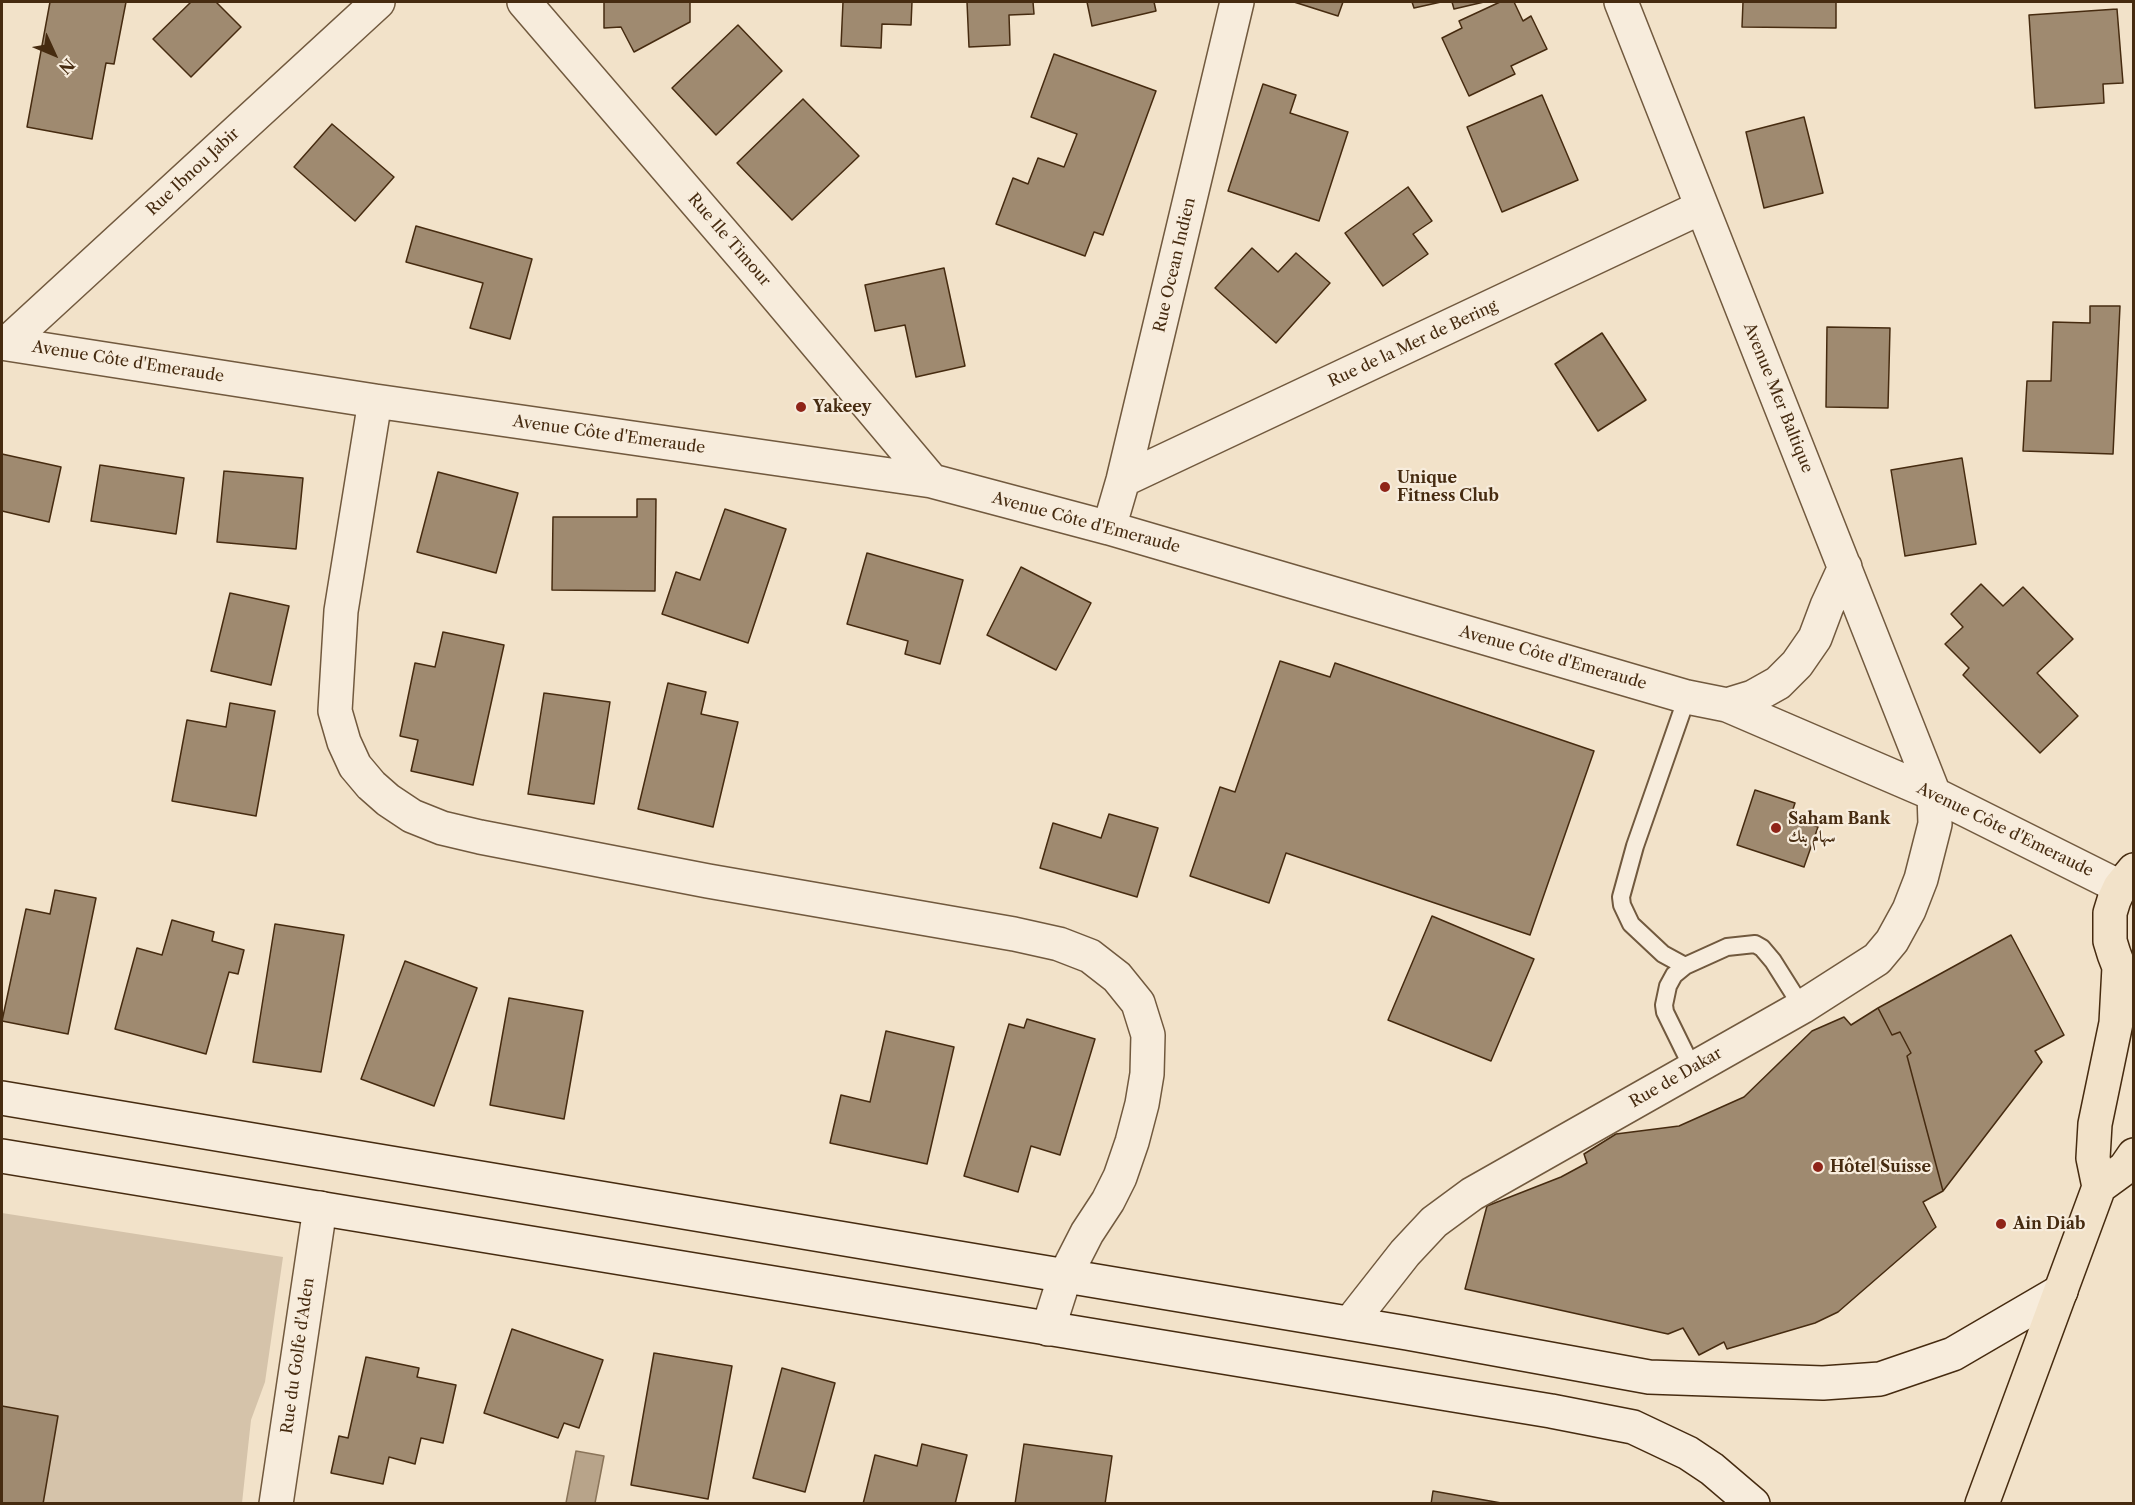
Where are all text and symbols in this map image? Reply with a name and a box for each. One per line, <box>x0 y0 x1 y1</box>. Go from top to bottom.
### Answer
north arrow <box>24 24 84 84</box>
text: N <box>55 55 79 78</box>
street label: Rue Ibnou Jabir <box>143 124 243 220</box>
street label: Rue Ile Timour <box>683 190 775 290</box>
street label: Rue Ocean Indien <box>1150 196 1200 334</box>
street label: Rue de la Mer de Bering <box>1326 296 1500 392</box>
street label: Avenue Mer Baltique <box>1739 320 1817 476</box>
street label: Avenue Côte d'Emeraude <box>31 337 225 387</box>
place label: Yakeey <box>813 397 871 417</box>
marker: Yakeey <box>794 400 808 414</box>
street label: Avenue Côte d'Emeraude <box>512 412 706 458</box>
place label: Unique Fitness Club <box>1397 468 1499 506</box>
marker: Unique Fitness Club <box>1378 480 1392 494</box>
street label: Avenue Côte d'Emeraude <box>990 489 1182 557</box>
street label: Avenue Côte d'Emeraude <box>1457 622 1649 694</box>
street label: Avenue Côte d'Emeraude <box>1914 779 2096 881</box>
place label: Saham Bank سهام بنك <box>1788 809 1890 847</box>
marker: Saham Bank سهام بنك <box>1769 821 1783 835</box>
street label: Rue de Dakar <box>1626 1044 1726 1112</box>
place label: Hôtel Suisse <box>1830 1157 1931 1177</box>
marker: Hôtel Suisse <box>1811 1160 1825 1174</box>
place label: Ain Diab <box>2013 1214 2085 1234</box>
marker: Ain Diab <box>1994 1217 2008 1231</box>
street label: Rue du Golfe d'Aden <box>278 1277 318 1435</box>

